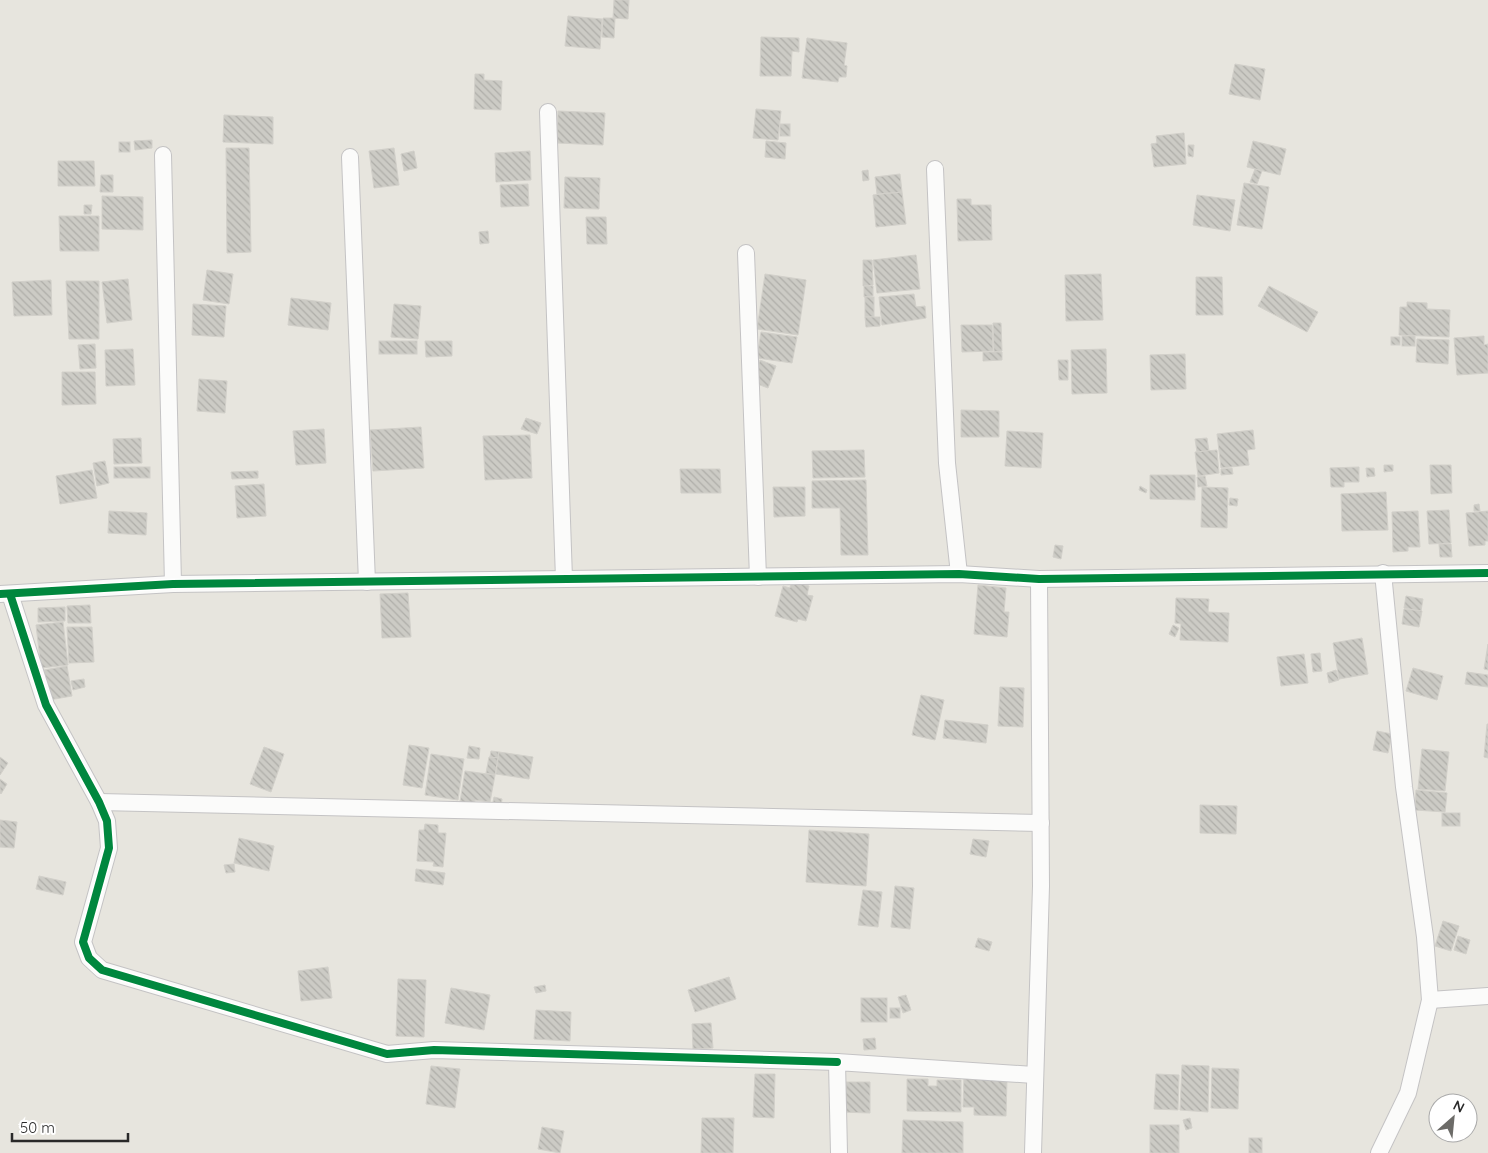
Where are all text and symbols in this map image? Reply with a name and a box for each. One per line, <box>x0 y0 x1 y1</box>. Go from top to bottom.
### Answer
north arrow <box>1428 1093 1478 1143</box>
text: N <box>1450 1096 1468 1117</box>
scale bar <box>12 1110 129 1142</box>
text: 50 m <box>20 1118 55 1137</box>

